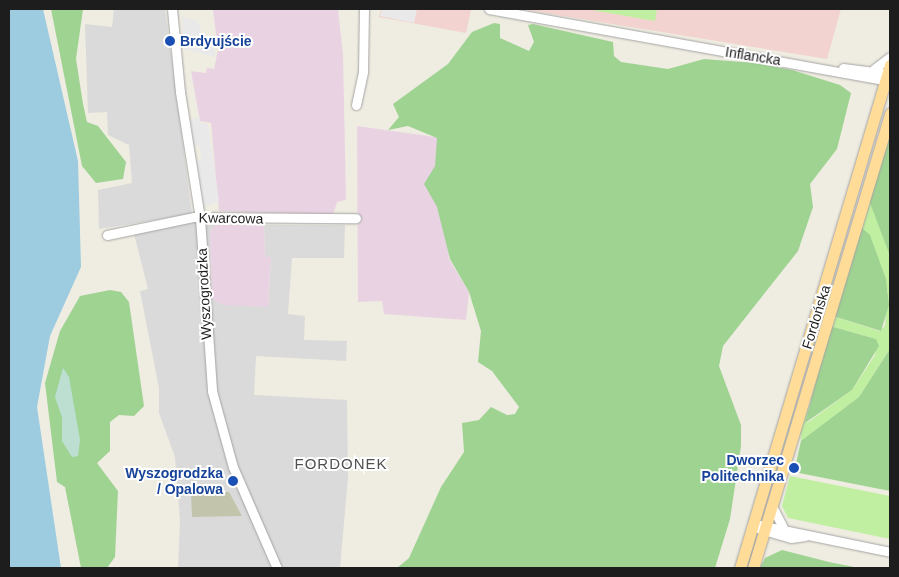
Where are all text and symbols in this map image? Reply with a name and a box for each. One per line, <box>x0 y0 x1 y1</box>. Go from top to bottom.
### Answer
place label: Brdyujście <box>180 33 252 49</box>
marker: Brdyujście <box>164 35 176 47</box>
street label: Inflancka <box>724 43 782 69</box>
street label: Kwarcowa <box>199 209 263 227</box>
street label: Wyszogrodzka <box>193 248 215 340</box>
street label: Fordońska <box>798 283 834 351</box>
place label: Dworzec Politechnika <box>702 452 784 484</box>
district label: FORDONEK <box>293 455 389 473</box>
marker: Dworzec Politechnika <box>788 462 800 474</box>
place label: Wyszogrodzka / Opalowa <box>125 465 223 498</box>
marker: Wyszogrodzka / Opalowa <box>227 475 239 487</box>

